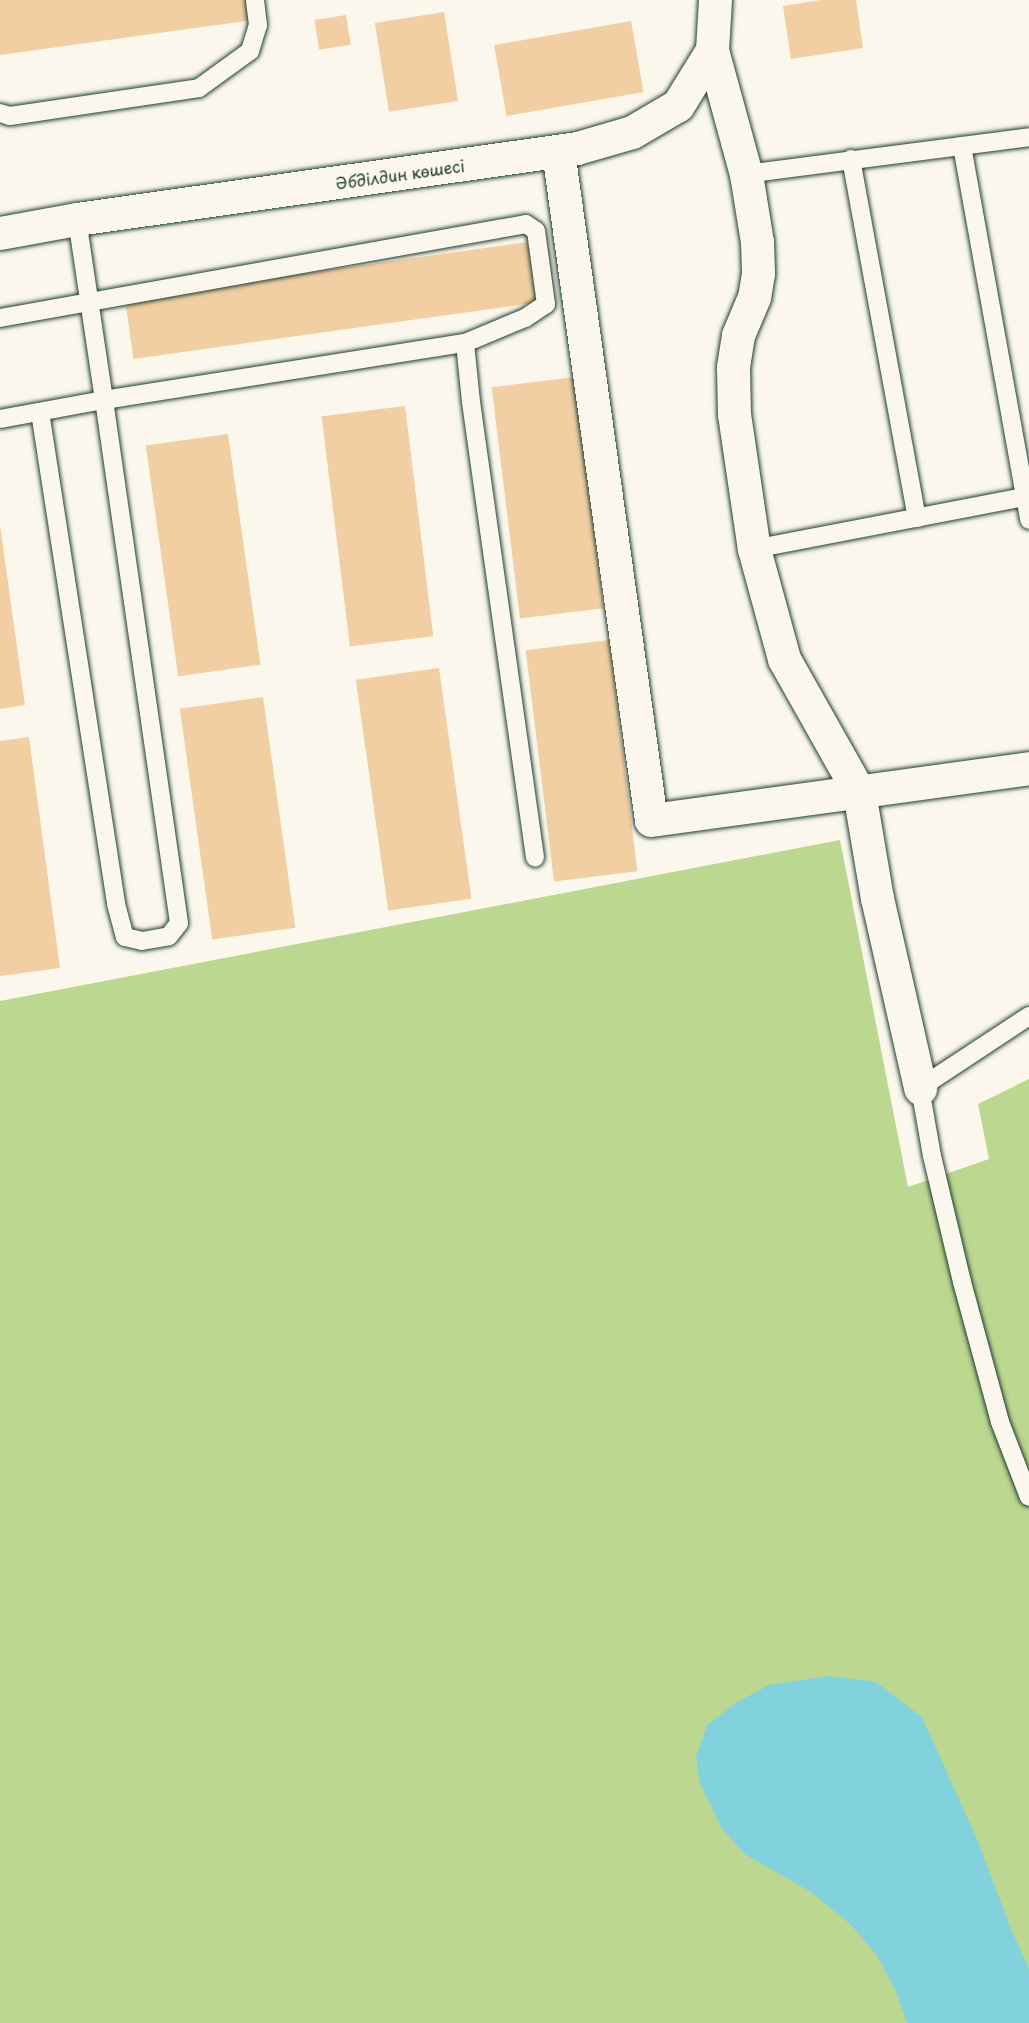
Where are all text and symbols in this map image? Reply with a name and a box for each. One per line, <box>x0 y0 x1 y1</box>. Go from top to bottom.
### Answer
street label: Әбділдин көшесі <box>333 155 467 193</box>

